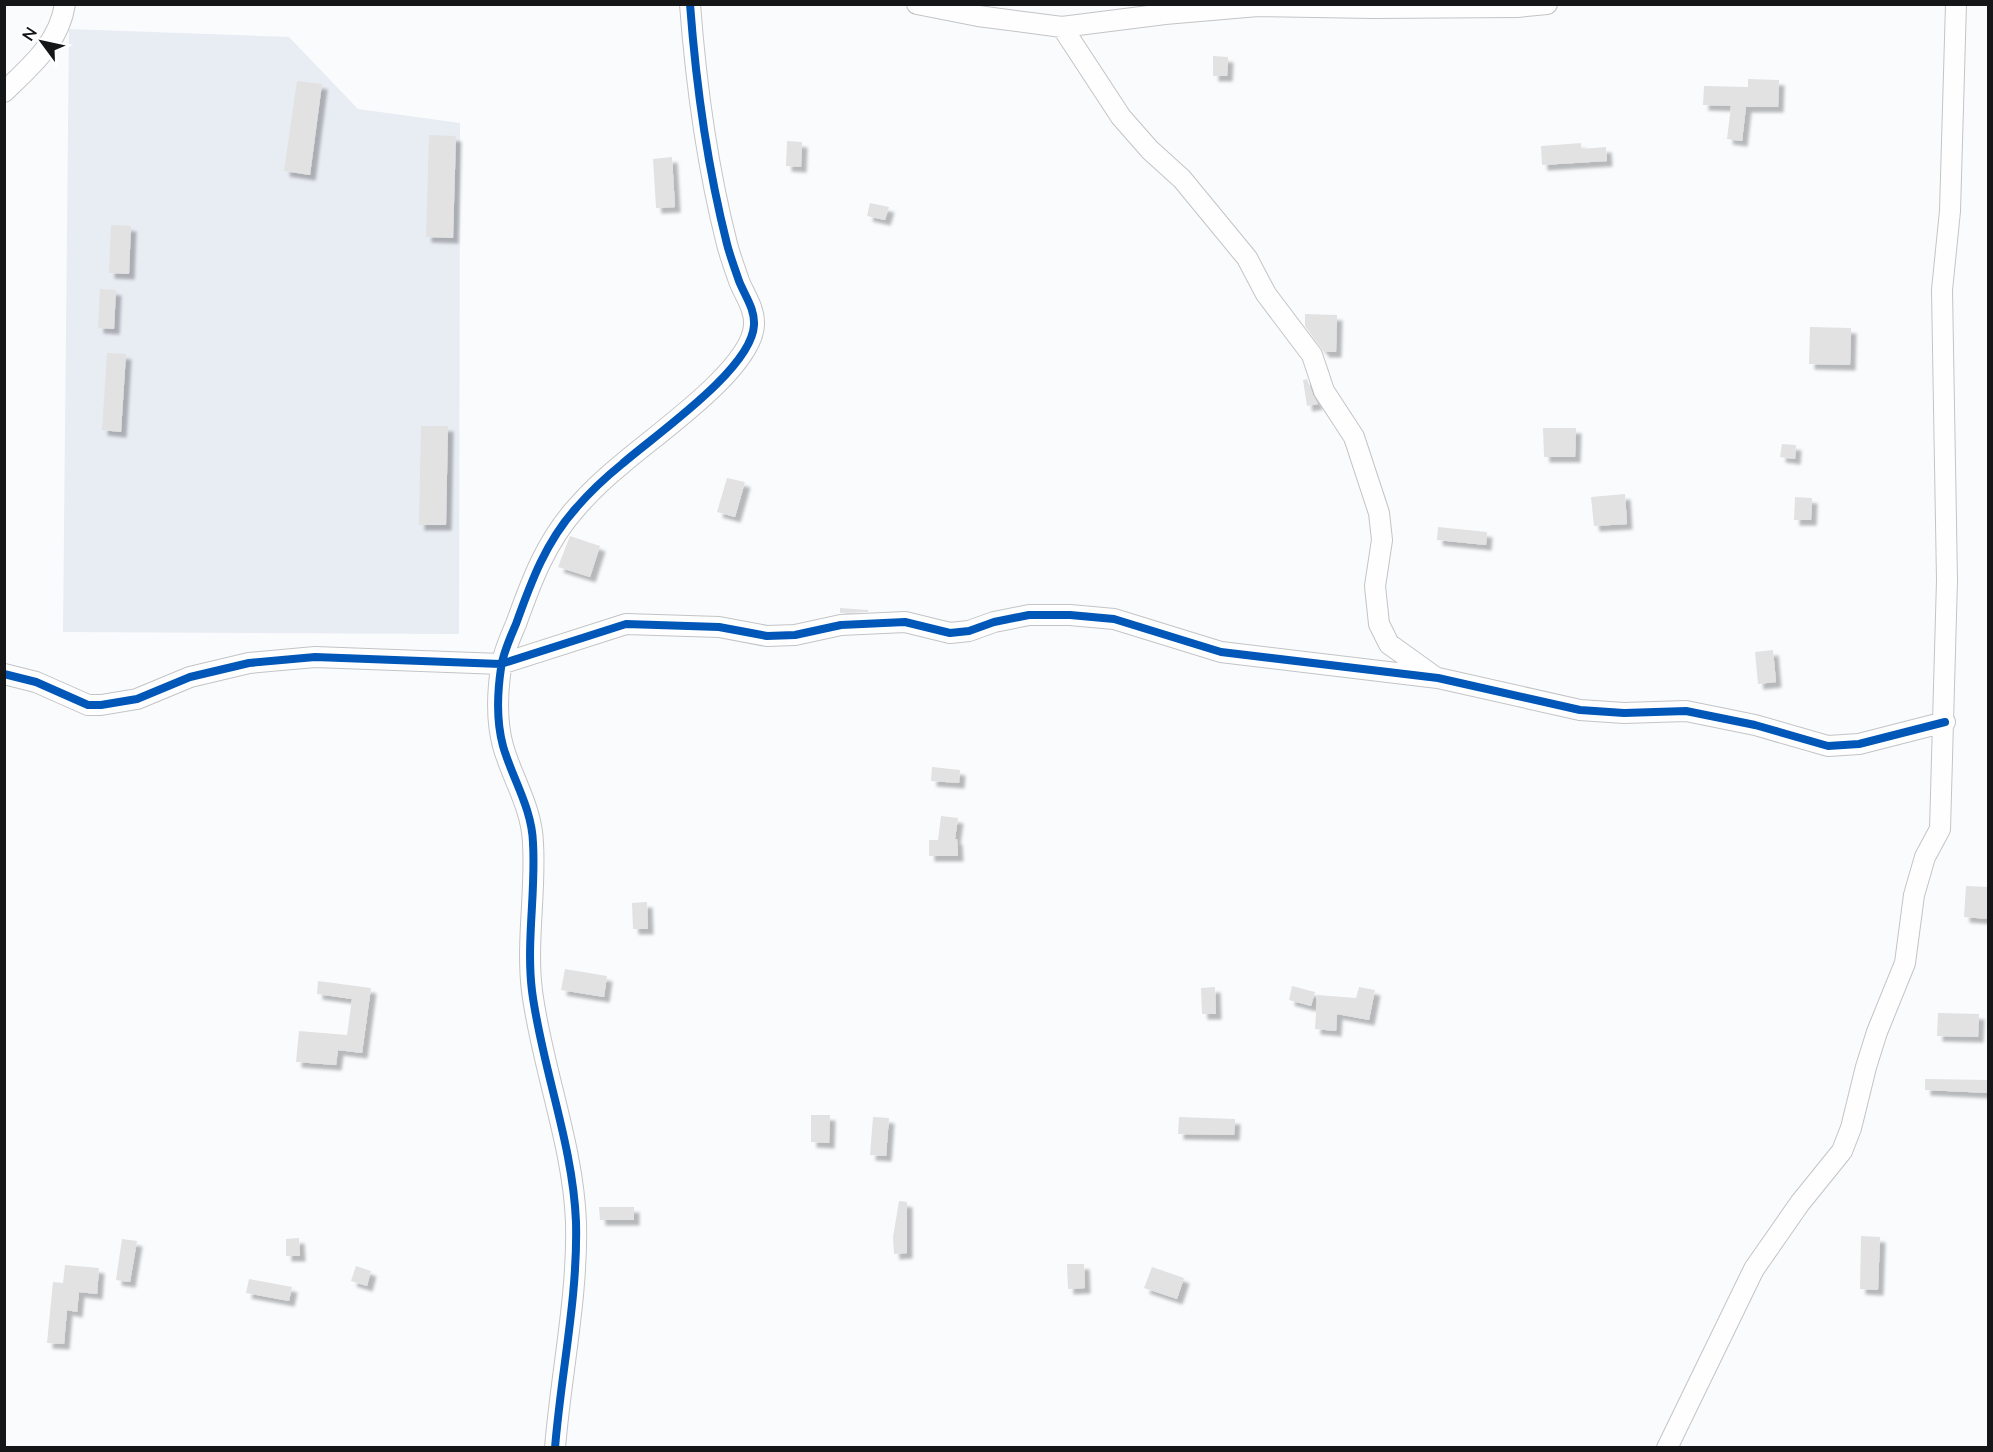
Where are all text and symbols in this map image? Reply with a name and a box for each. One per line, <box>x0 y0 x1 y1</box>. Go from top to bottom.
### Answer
north arrow <box>12 12 72 72</box>
text: N <box>18 23 40 44</box>

